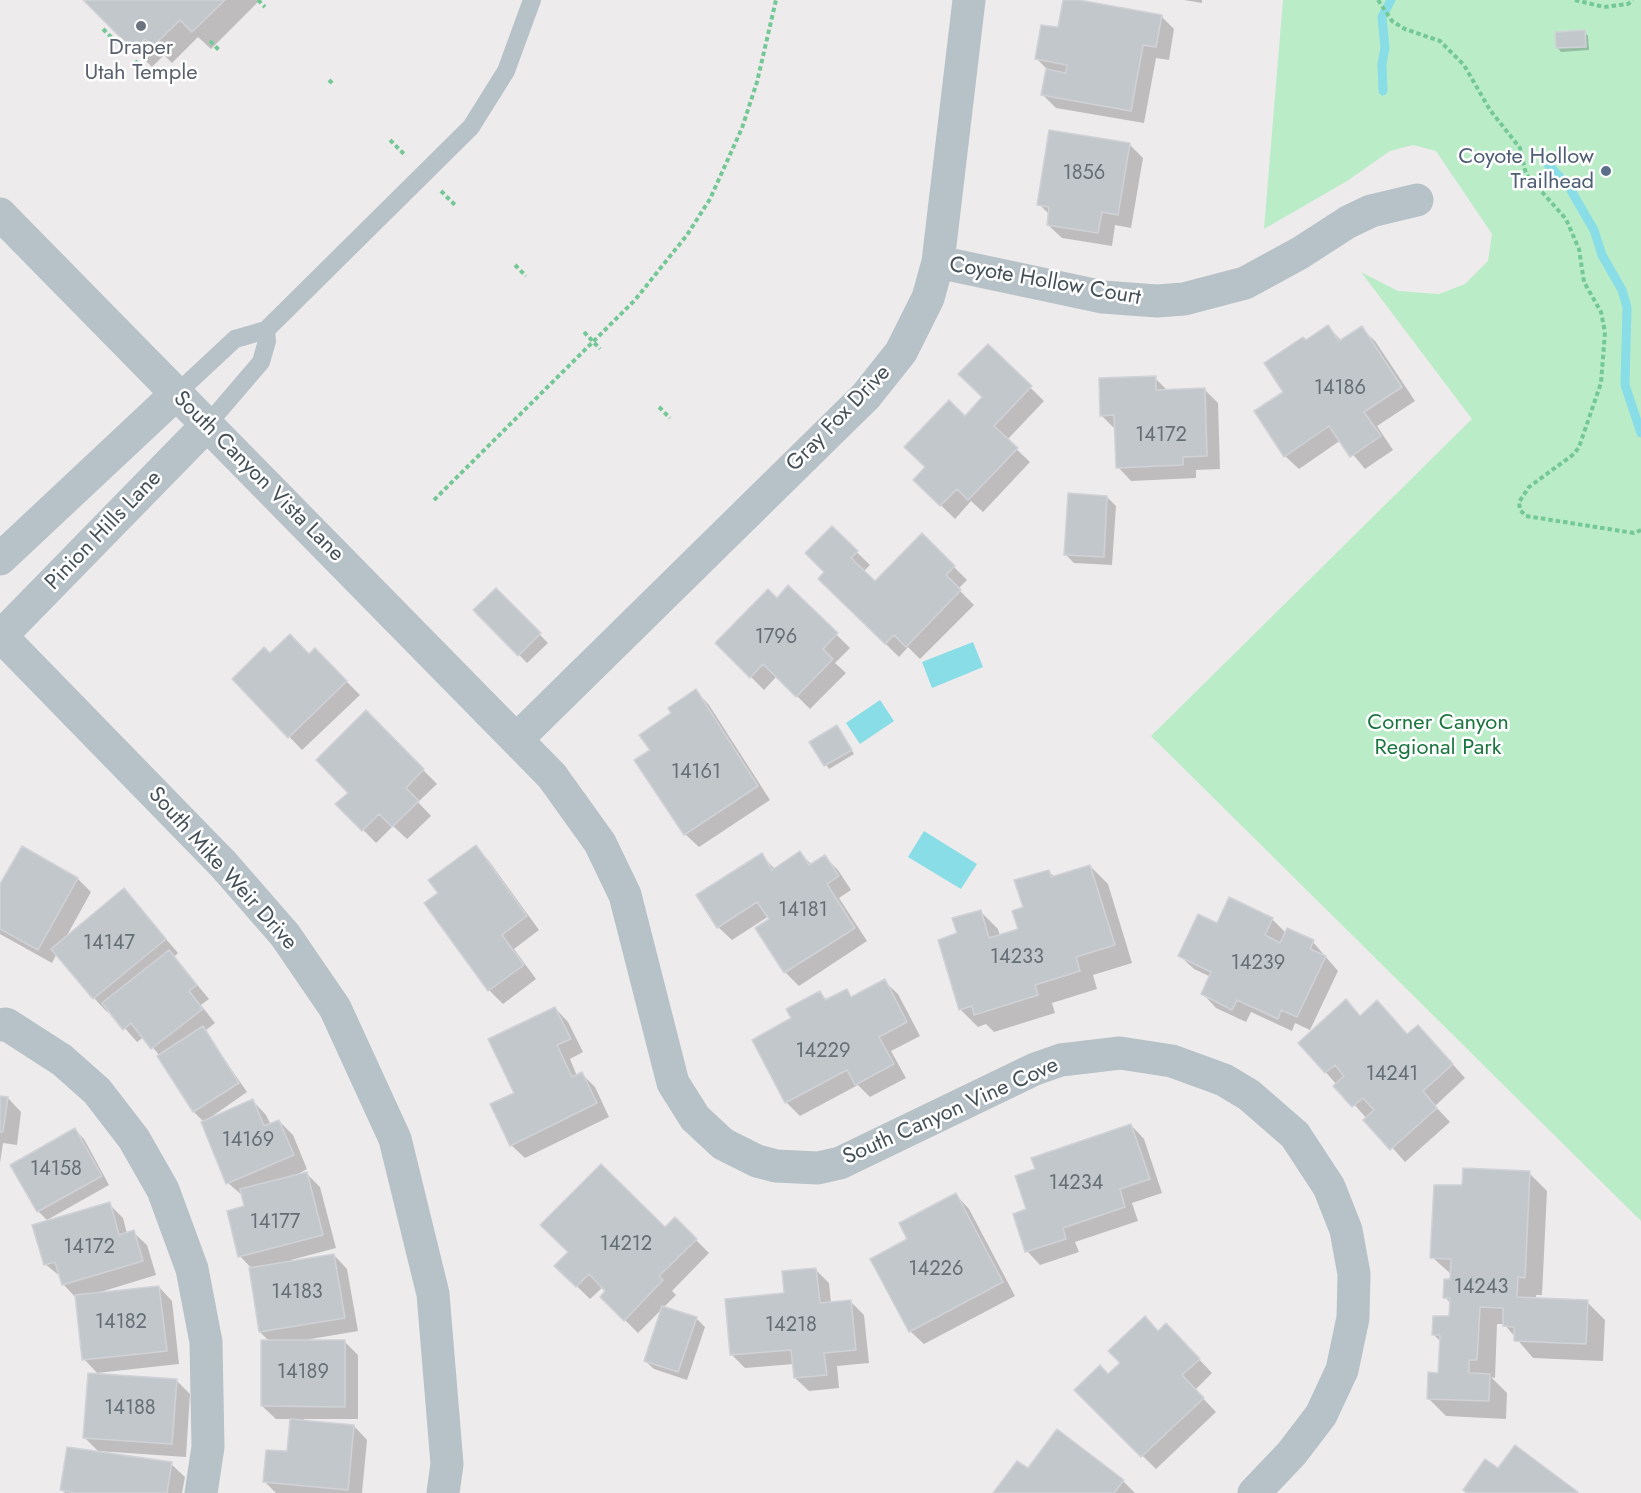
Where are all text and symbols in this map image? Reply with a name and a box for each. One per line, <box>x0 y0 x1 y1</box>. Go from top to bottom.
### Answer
marker: Draper Utah Temple <box>134 19 148 33</box>
place label: Draper Utah Temple <box>84 36 198 88</box>
place label: Coyote Hollow Trailhead <box>1458 145 1594 196</box>
house number: 1856 <box>1063 162 1105 186</box>
marker: Coyote Hollow Trailhead <box>1599 164 1613 178</box>
street label: Coyote Hollow Court <box>947 252 1143 312</box>
street label: Gray Fox Drive <box>782 360 896 478</box>
house number: 14186 <box>1314 377 1366 401</box>
street label: South Canyon Vista Lane <box>167 386 349 568</box>
house number: 14172 <box>1135 424 1187 448</box>
street label: Pinion Hills Lane <box>40 466 168 596</box>
house number: 1796 <box>755 626 797 650</box>
park label: Corner Canyon Regional Park <box>1367 711 1509 762</box>
house number: 14161 <box>671 761 721 785</box>
street label: South Mike Weir Drive <box>142 782 302 956</box>
house number: 14181 <box>778 899 828 923</box>
house number: 14147 <box>83 932 135 956</box>
house number: 14233 <box>990 946 1044 970</box>
house number: 14239 <box>1231 952 1285 976</box>
house number: 14229 <box>796 1040 850 1064</box>
street label: South Canyon Vine Cove <box>839 1053 1063 1171</box>
house number: 14241 <box>1366 1063 1418 1087</box>
house number: 14169 <box>222 1129 274 1153</box>
house number: 14158 <box>30 1158 82 1182</box>
house number: 14234 <box>1049 1172 1103 1196</box>
house number: 14177 <box>250 1211 300 1235</box>
house number: 14212 <box>600 1233 652 1257</box>
house number: 14172 <box>63 1236 115 1260</box>
house number: 14226 <box>909 1258 963 1282</box>
house number: 14243 <box>1454 1276 1508 1300</box>
house number: 14183 <box>271 1281 323 1305</box>
house number: 14182 <box>95 1311 147 1335</box>
house number: 14218 <box>765 1314 817 1338</box>
house number: 14189 <box>277 1361 329 1385</box>
house number: 14188 <box>104 1397 156 1421</box>

